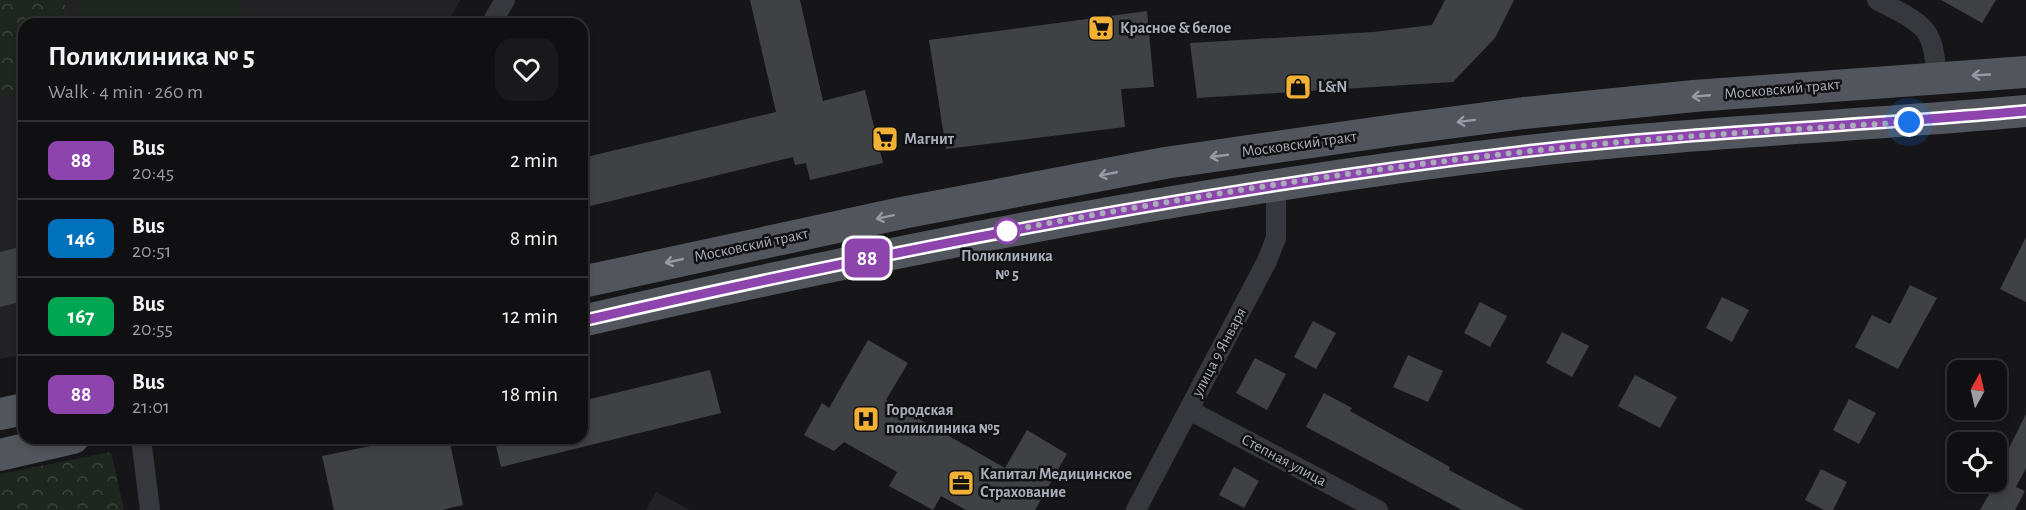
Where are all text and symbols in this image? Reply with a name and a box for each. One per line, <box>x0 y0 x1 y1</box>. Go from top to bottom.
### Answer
supermarket icon: Красное & белое <box>1086 13 1116 43</box>
place label: Красное & белое <box>1120 20 1231 36</box>
button: heart <box>495 38 558 101</box>
text: Поликлиника № 5 <box>48 43 255 71</box>
one-way arrow <box>1972 69 1992 80</box>
shop icon: L&N <box>1283 72 1313 102</box>
street label: Московский тракт <box>1723 76 1841 102</box>
place label: L&N <box>1318 79 1347 95</box>
text: Walk · 4 min · 260 m <box>48 82 203 102</box>
one-way arrow <box>1692 91 1712 102</box>
your location <box>1894 107 1924 137</box>
one-way arrow <box>1457 115 1477 126</box>
supermarket icon: Магнит <box>870 124 900 154</box>
street label: Московский тракт <box>1240 128 1358 160</box>
place label: Магнит <box>904 131 955 147</box>
text: Bus <box>132 137 165 159</box>
text: 2 min <box>510 149 558 171</box>
text: 88 <box>71 150 91 171</box>
one-way arrow <box>1209 150 1229 161</box>
text: 20:45 <box>132 163 174 183</box>
one-way arrow <box>1098 169 1118 180</box>
one-way arrow <box>876 211 895 223</box>
text: Bus <box>132 215 165 237</box>
marker: Поликлиника № 5 <box>994 218 1020 244</box>
street label: Московский тракт <box>692 225 810 265</box>
text: 8 min <box>510 227 558 249</box>
text: 146 <box>67 228 95 249</box>
line badge: 88 <box>840 238 894 278</box>
text: 20:51 <box>132 241 171 261</box>
text: 88 <box>857 248 877 269</box>
place label: Поликлиника № 5 <box>961 248 1053 282</box>
one-way arrow <box>664 256 684 267</box>
text: Bus <box>132 293 165 315</box>
text: 12 min <box>503 305 558 327</box>
street label: улица 9 Января <box>1188 305 1250 400</box>
text: 167 <box>68 306 94 327</box>
text: 20:55 <box>132 319 173 339</box>
north arrow <box>1947 360 2007 420</box>
map controls <box>1947 360 2007 492</box>
text: Bus <box>132 371 165 393</box>
text: 18 min <box>502 383 558 405</box>
text: 88 <box>71 384 91 405</box>
text: 21:01 <box>132 397 170 417</box>
place label: Городская поликлиника №5 <box>886 402 1000 436</box>
hospital icon: Городская поликлиника №5 <box>851 404 881 434</box>
street label: Степная улица <box>1238 431 1329 490</box>
button: locate <box>1947 432 2007 492</box>
place label: Капитал Медицинское Страхование <box>980 466 1132 500</box>
office icon: Капитал Медицинское Страхование <box>946 468 976 498</box>

